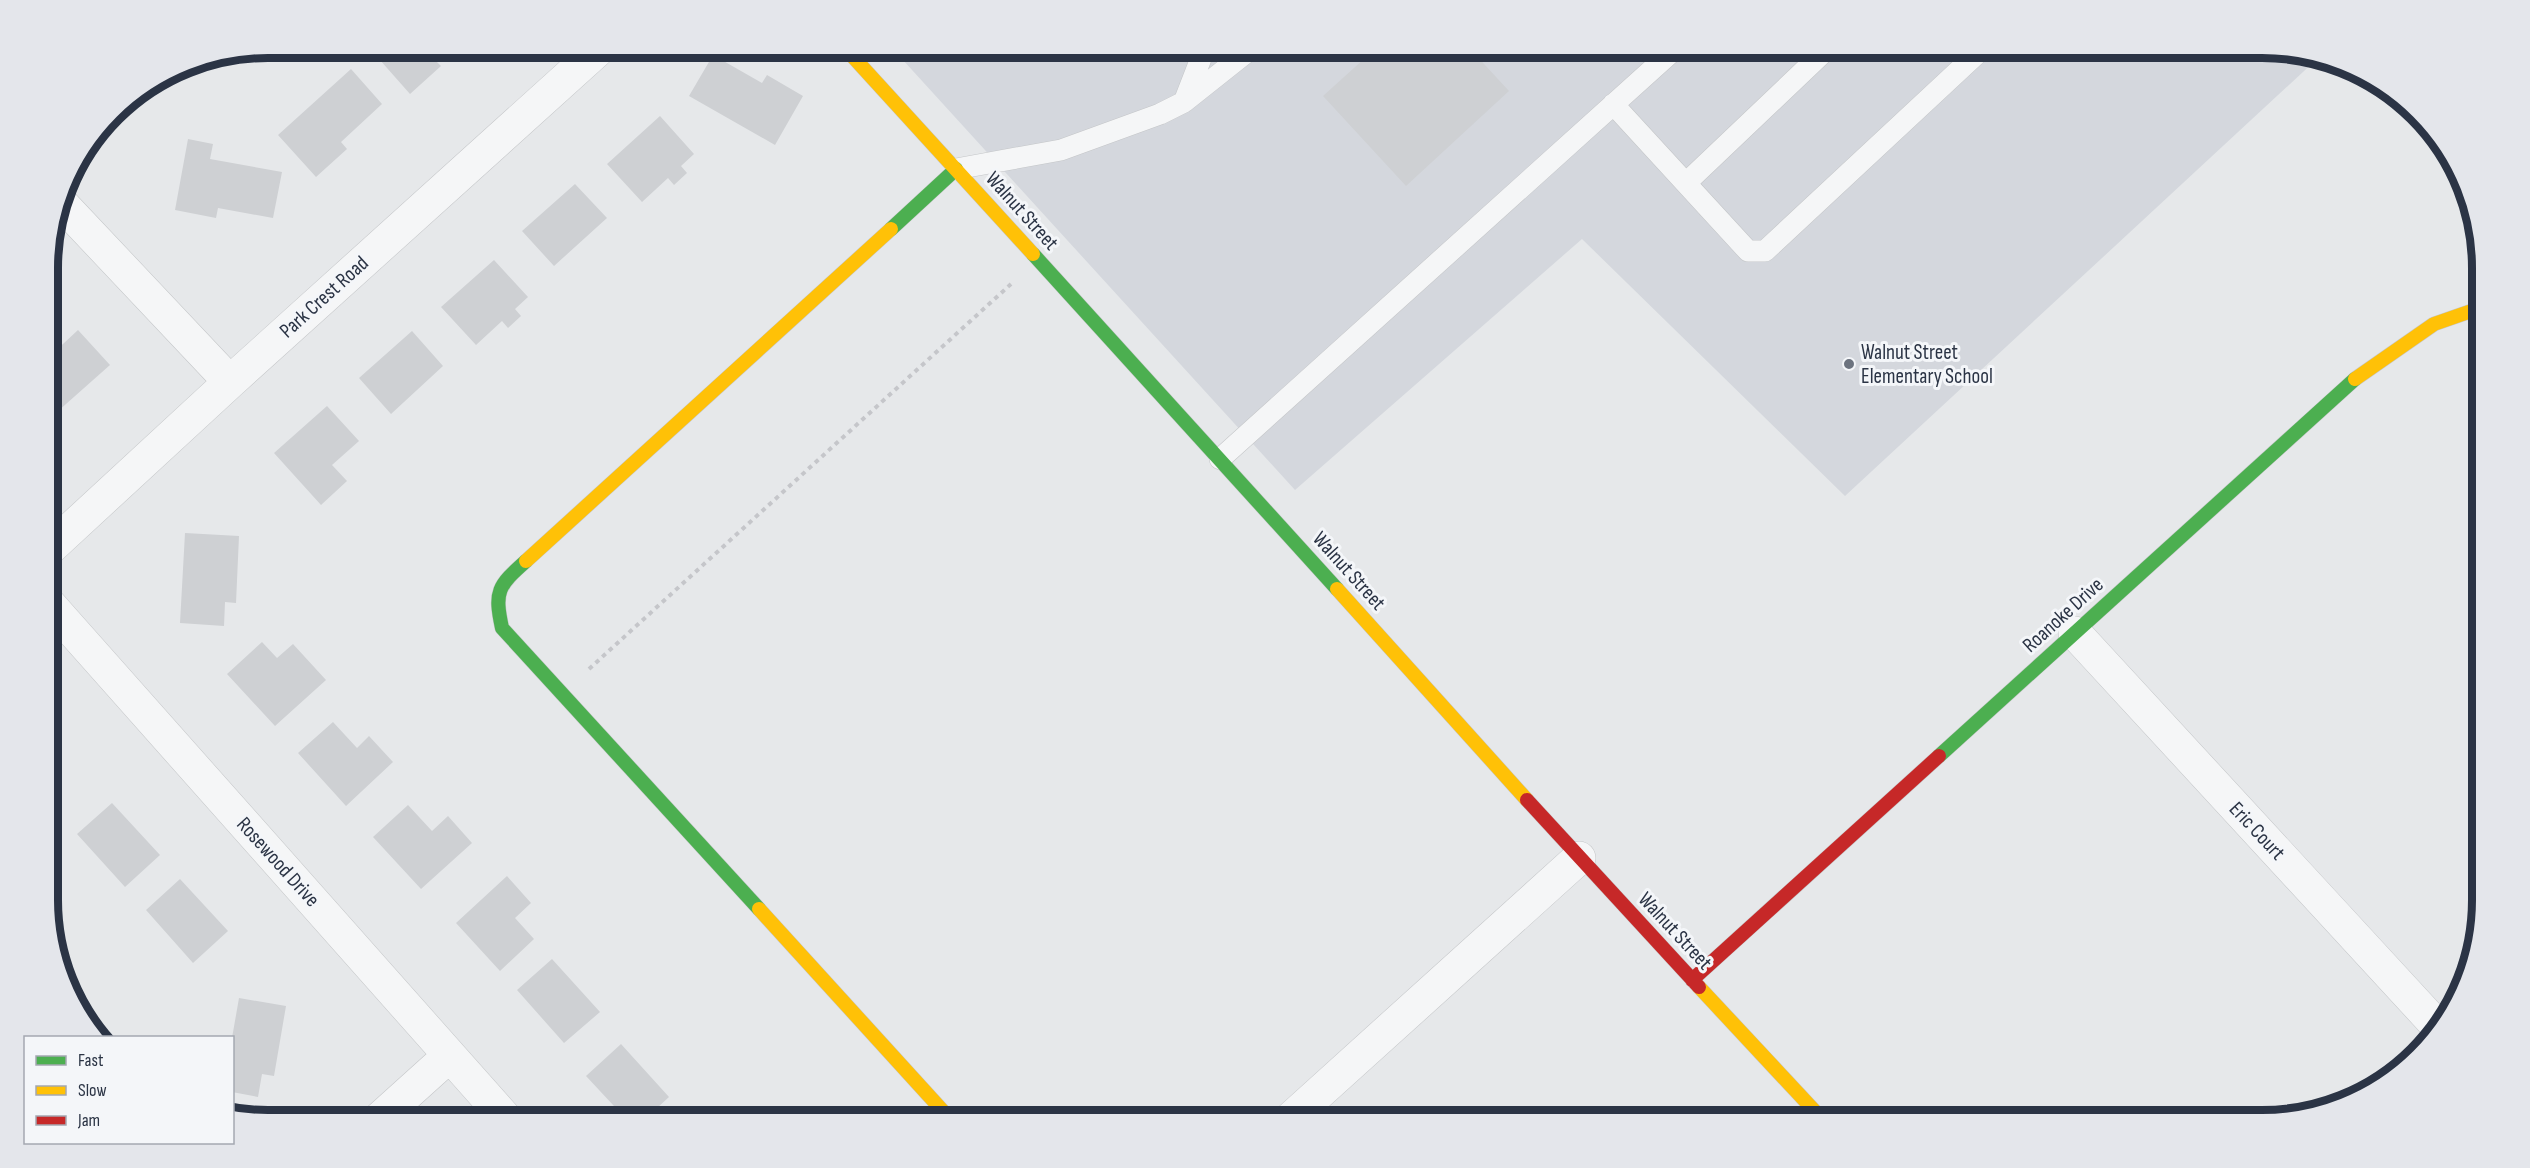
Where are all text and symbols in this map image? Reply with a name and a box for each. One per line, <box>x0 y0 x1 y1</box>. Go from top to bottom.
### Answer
street label: Walnut Street <box>980 167 1064 255</box>
street label: Park Crest Road <box>275 251 373 343</box>
place label: Walnut Street Elementary School <box>1861 340 1993 389</box>
marker: Walnut Street Elementary School <box>1842 357 1856 371</box>
street label: Walnut Street <box>1307 527 1391 615</box>
street label: Roanoke Drive <box>2017 572 2109 658</box>
street label: Eric Court <box>2224 797 2290 865</box>
street label: Rosewood Drive <box>231 812 325 912</box>
street label: Walnut Street <box>1633 887 1717 975</box>
legend <box>24 1036 234 1144</box>
text: Fast <box>78 1050 104 1071</box>
text: Slow <box>78 1080 107 1101</box>
text: Jam <box>77 1110 100 1131</box>

